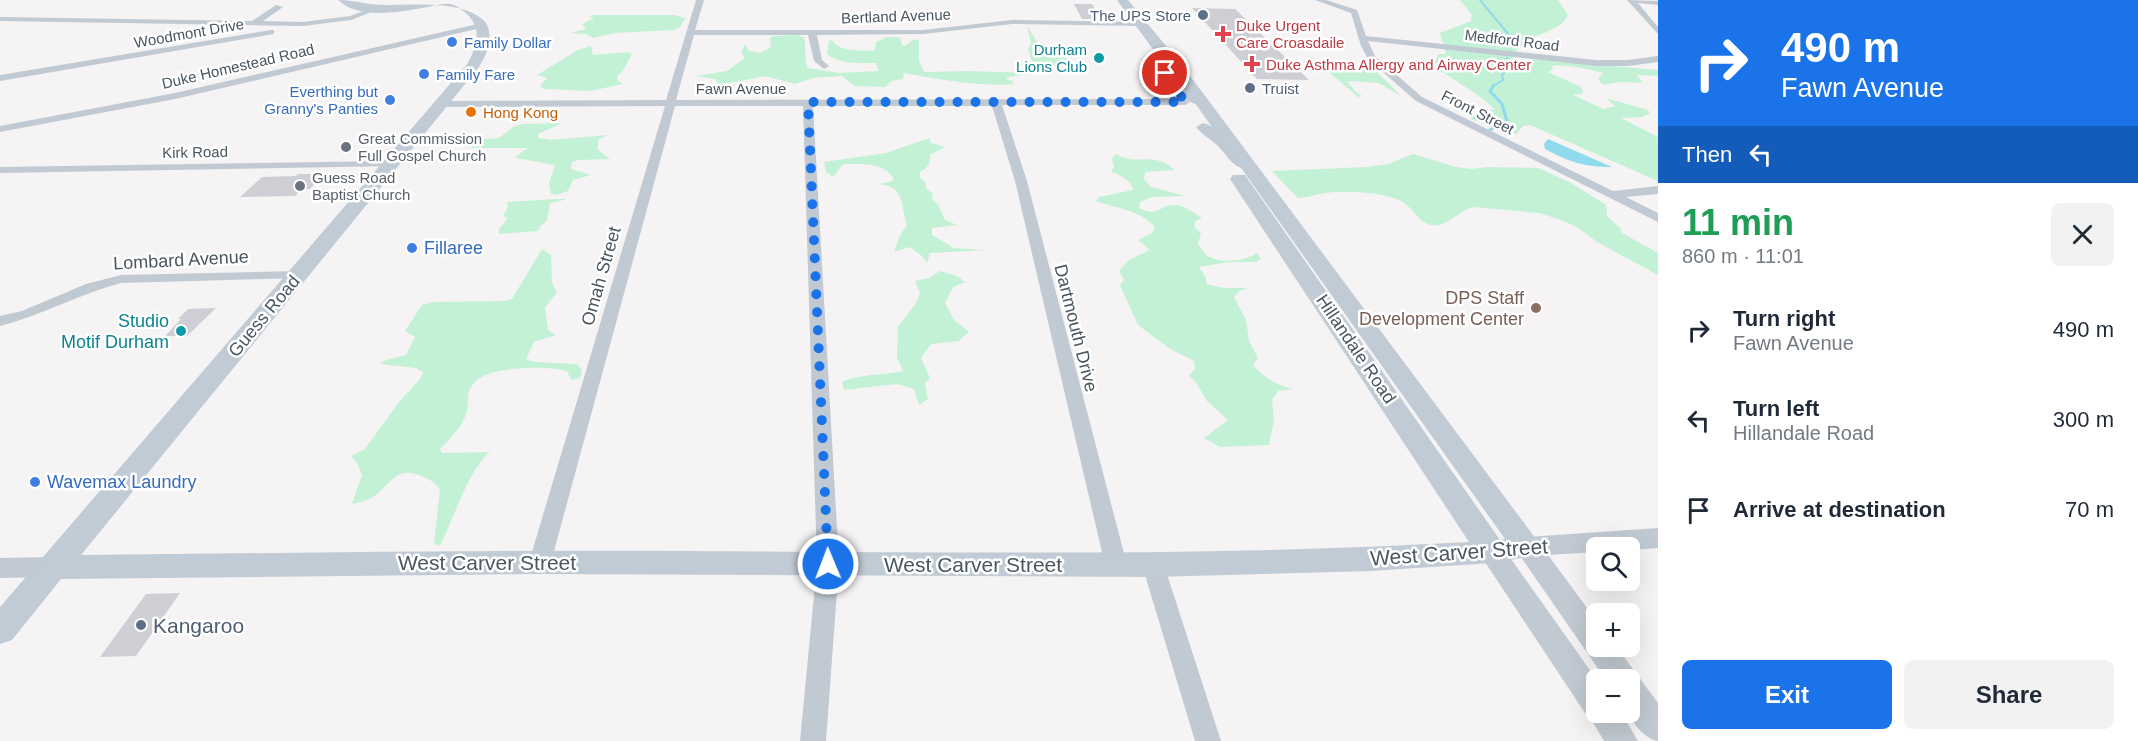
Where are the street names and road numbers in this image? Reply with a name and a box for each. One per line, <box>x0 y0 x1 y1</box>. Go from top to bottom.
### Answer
street label: Bertland Avenue <box>841 6 951 26</box>
street label: Woodmont Drive <box>133 15 245 51</box>
street label: Medford Road <box>1464 26 1560 54</box>
street label: Duke Homestead Road <box>160 40 316 92</box>
street label: Fawn Avenue <box>696 80 786 97</box>
street label: Front Street <box>1439 86 1518 138</box>
street label: Kirk Road <box>162 143 228 161</box>
street label: Omah Street <box>577 224 625 328</box>
street label: Lombard Avenue <box>113 246 249 274</box>
street label: Dartmouth Drive <box>1050 262 1102 394</box>
street label: Guess Road <box>224 271 304 361</box>
street label: Hillandale Road <box>1312 291 1400 407</box>
street label: West Carver Street <box>1369 534 1549 570</box>
street label: West Carver Street <box>398 551 576 574</box>
street label: West Carver Street <box>884 553 1062 576</box>

